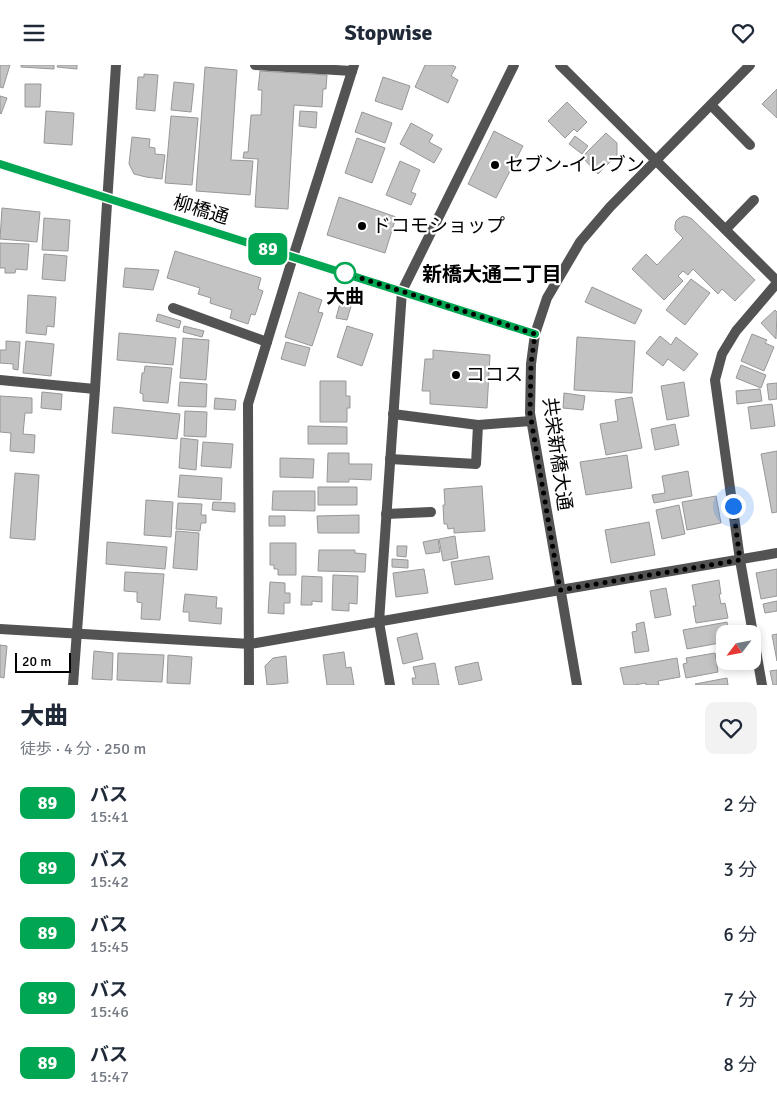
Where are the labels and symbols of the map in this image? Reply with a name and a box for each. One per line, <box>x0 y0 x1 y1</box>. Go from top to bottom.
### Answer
place label: セブン-イレブン <box>505 153 645 177</box>
marker: セブン-イレブン <box>489 159 501 171</box>
street label: 柳橋通 <box>170 190 232 230</box>
place label: ドコモショップ <box>372 214 505 238</box>
marker: ドコモショップ <box>356 220 368 232</box>
line badge: 89 <box>246 233 290 265</box>
marker: 大曲 <box>334 262 356 284</box>
district label: 新橋大通二丁目 <box>422 262 562 287</box>
place label: 大曲 <box>326 285 364 309</box>
place label: ココス <box>466 363 523 387</box>
marker: ココス <box>450 369 462 381</box>
street label: 共栄新橋大通 <box>537 396 577 512</box>
your location <box>721 494 746 519</box>
north arrow <box>716 625 761 670</box>
scale bar <box>15 650 71 673</box>

